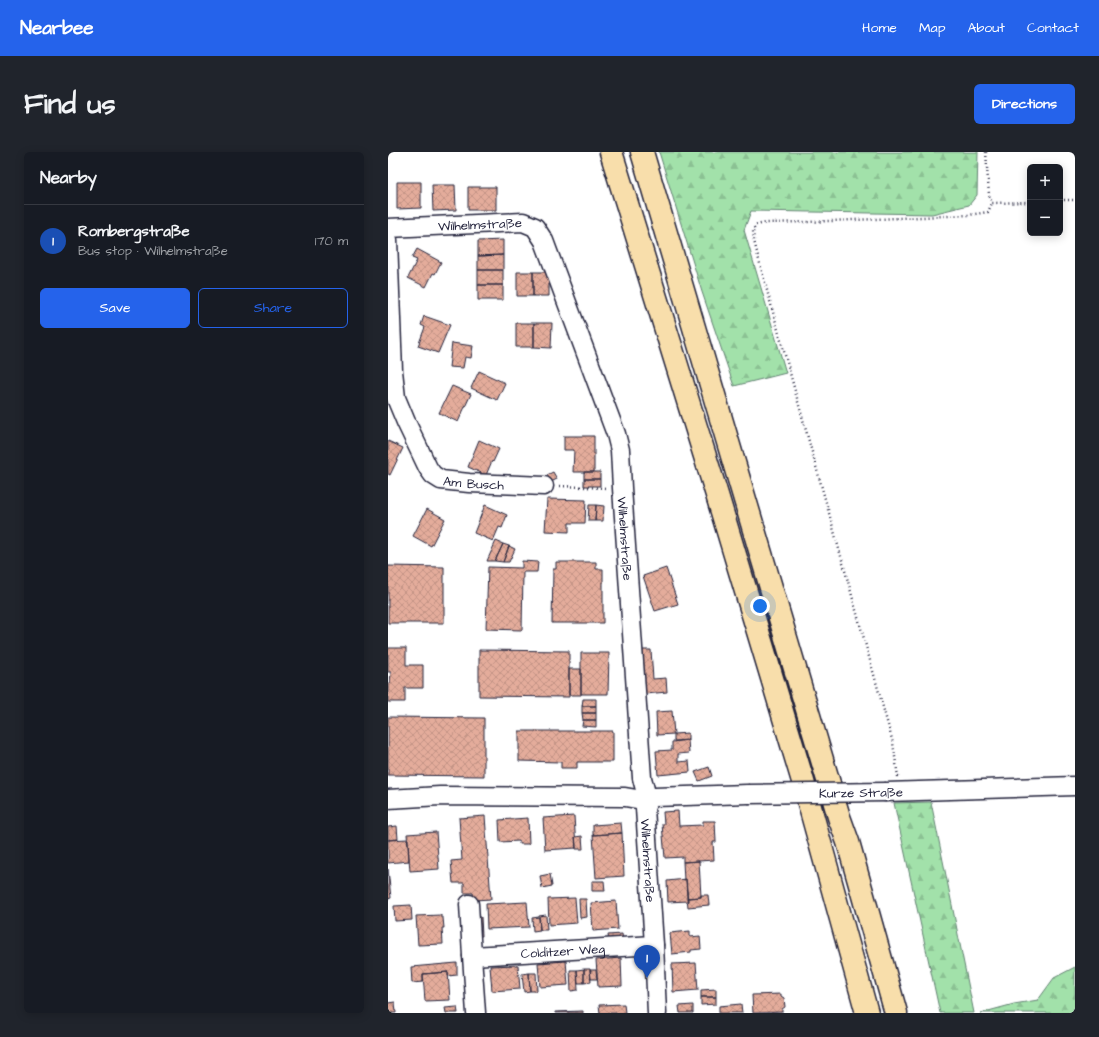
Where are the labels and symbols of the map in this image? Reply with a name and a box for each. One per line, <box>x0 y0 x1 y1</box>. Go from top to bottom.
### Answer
street label: Wilhelmstraße <box>438 214 522 236</box>
street label: Am Busch <box>442 472 505 494</box>
street label: Wilhelmstraße <box>613 496 636 581</box>
your location <box>750 596 770 616</box>
street label: Kurze Straße <box>819 783 903 803</box>
street label: Wilhelmstraße <box>636 818 659 903</box>
street label: Colditzer Weg <box>520 940 606 963</box>
pin: 1 <box>634 945 660 978</box>

